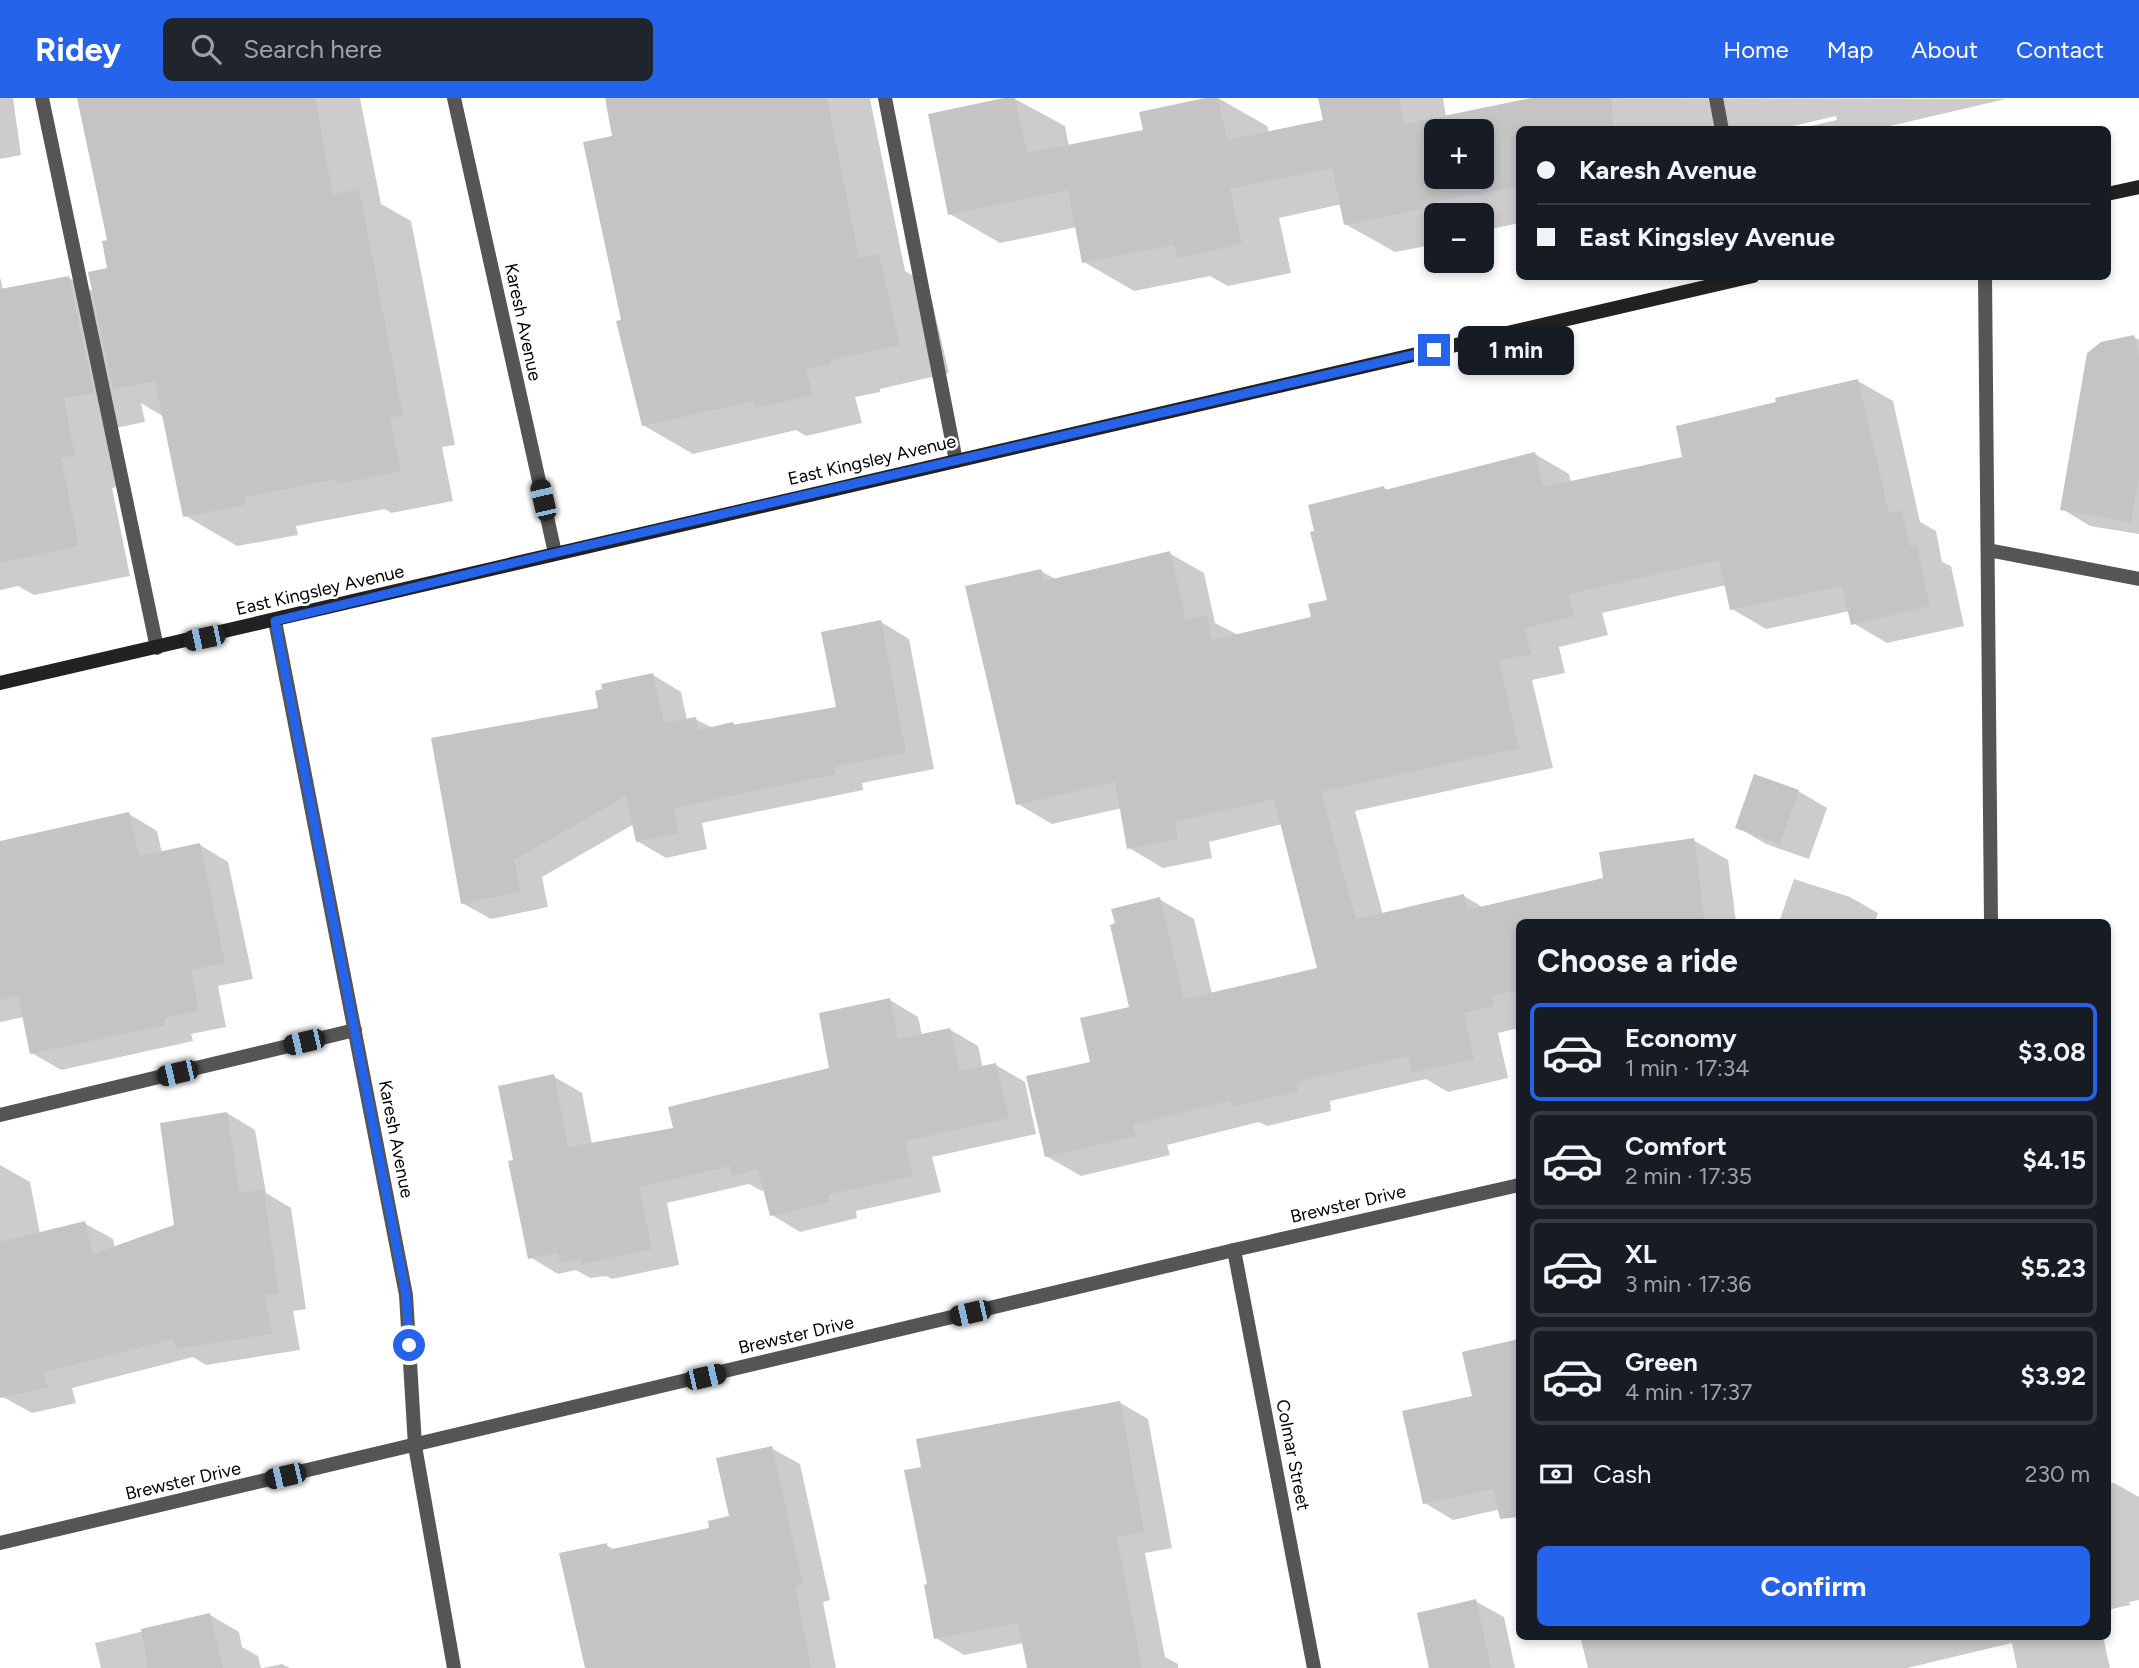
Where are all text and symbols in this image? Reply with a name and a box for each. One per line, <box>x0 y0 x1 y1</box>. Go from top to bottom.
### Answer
search box <box>163 18 653 81</box>
text: Ridey <box>35 30 121 69</box>
icon: search <box>187 30 225 68</box>
text: Search here <box>243 33 382 65</box>
text: Home <box>1723 35 1789 64</box>
text: Map <box>1827 35 1873 64</box>
text: About <box>1911 35 1978 64</box>
text: Contact <box>2016 35 2104 64</box>
map controls <box>1424 119 1494 273</box>
button: + <box>1424 119 1494 189</box>
text: Karesh Avenue <box>1579 154 1757 186</box>
button: − <box>1424 203 1494 273</box>
text: East Kingsley Avenue <box>1579 221 1835 253</box>
street label: Karesh Avenue <box>500 261 546 383</box>
callout: 1 min <box>1458 326 1574 374</box>
route end <box>1418 334 1450 366</box>
text: 1 min <box>1489 336 1543 364</box>
street label: East Kingsley Avenue <box>786 430 958 490</box>
car <box>529 477 558 523</box>
street label: East Kingsley Avenue <box>234 560 406 620</box>
car <box>182 623 227 653</box>
text: Choose a ride <box>1537 942 1738 980</box>
icon: car <box>1541 1021 1604 1084</box>
text: Economy <box>1625 1022 1737 1054</box>
car <box>282 1027 327 1057</box>
text: $3.08 <box>2018 1036 2086 1068</box>
text: 1 min · 17:34 <box>1625 1054 1750 1082</box>
car <box>155 1058 200 1088</box>
street label: Karesh Avenue <box>374 1078 418 1200</box>
icon: car <box>1541 1129 1604 1192</box>
text: Comfort <box>1625 1130 1727 1162</box>
text: $4.15 <box>2023 1144 2086 1176</box>
text: 2 min · 17:35 <box>1625 1162 1752 1190</box>
street label: Brewster Drive <box>1288 1180 1408 1228</box>
icon: car <box>1541 1237 1604 1300</box>
text: XL <box>1625 1238 1657 1270</box>
text: $5.23 <box>2021 1252 2086 1284</box>
text: 3 min · 17:36 <box>1625 1270 1751 1298</box>
car <box>948 1298 993 1328</box>
street label: Brewster Drive <box>736 1311 856 1359</box>
route start <box>393 1329 425 1361</box>
icon: car <box>1541 1345 1604 1408</box>
text: Green <box>1625 1346 1698 1378</box>
text: $3.92 <box>2021 1360 2086 1392</box>
car <box>683 1362 728 1392</box>
text: 4 min · 17:37 <box>1625 1378 1752 1406</box>
street label: Colmar Street <box>1271 1398 1315 1513</box>
icon: cash <box>1537 1455 1575 1493</box>
street label: Brewster Drive <box>123 1457 243 1505</box>
text: Cash <box>1593 1458 1652 1490</box>
text: 230 m <box>2025 1460 2090 1488</box>
car <box>263 1461 308 1491</box>
button: Confirm <box>1537 1546 2090 1626</box>

